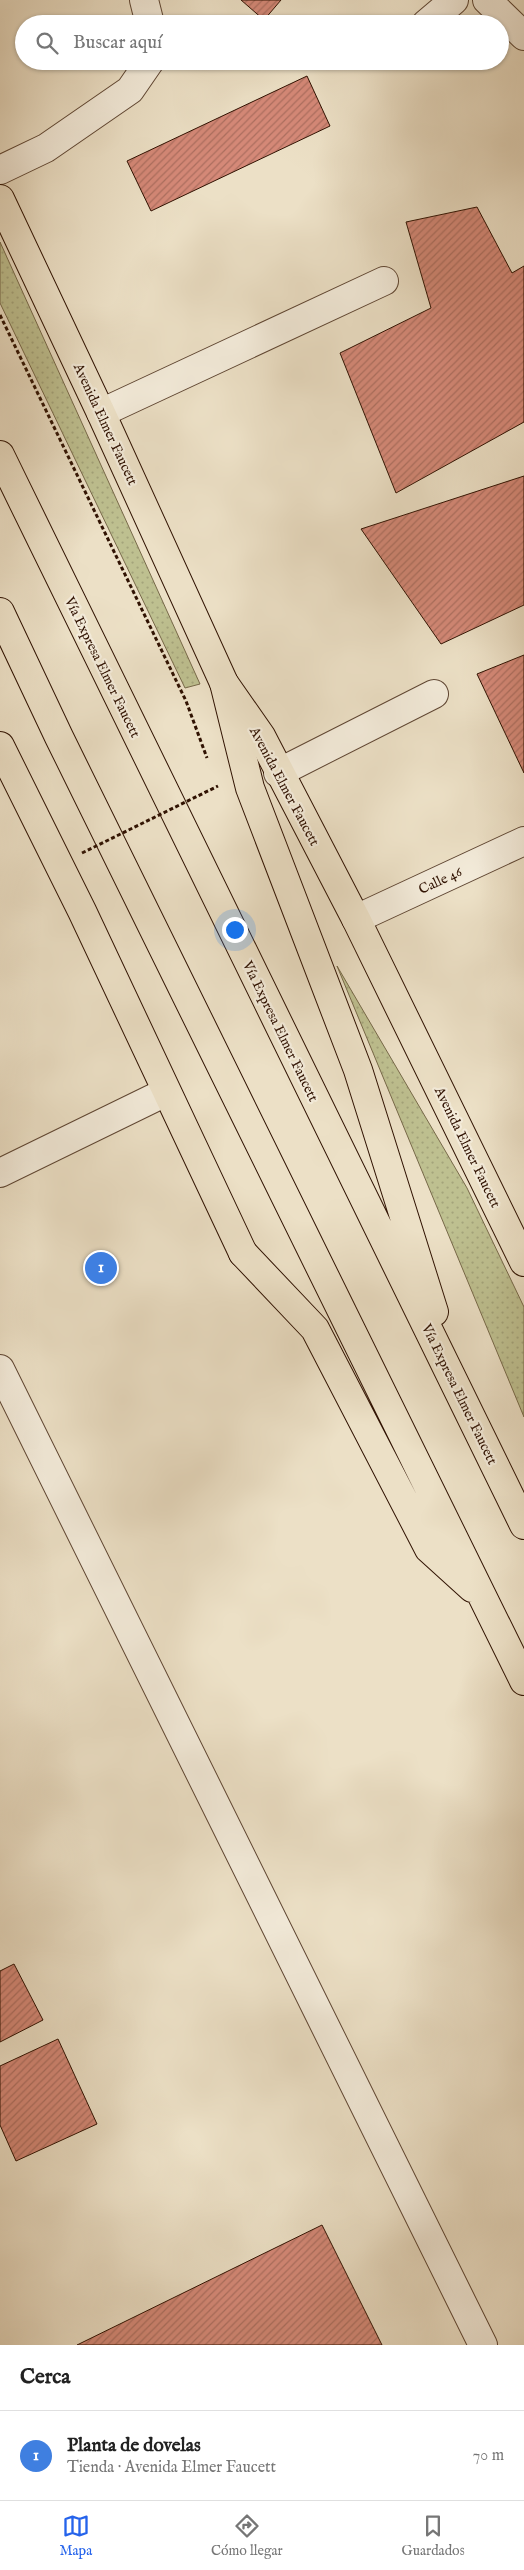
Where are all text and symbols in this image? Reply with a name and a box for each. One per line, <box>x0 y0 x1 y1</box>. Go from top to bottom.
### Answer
search box <box>15 15 509 70</box>
icon: search <box>33 29 61 57</box>
text: Buscar aquí <box>73 31 162 55</box>
street label: Avenida Elmer Faucett <box>69 360 141 488</box>
street label: Vía Expresa Elmer Faucett <box>60 593 144 741</box>
street label: Avenida Elmer Faucett <box>245 723 323 849</box>
street label: Calle 46 <box>416 863 466 899</box>
your location <box>222 917 248 943</box>
street label: Vía Expresa Elmer Faucett <box>238 957 322 1105</box>
street label: Avenida Elmer Faucett <box>430 1083 504 1211</box>
pin: 1 <box>85 1249 117 1287</box>
street label: Vía Expresa Elmer Faucett <box>417 1320 501 1468</box>
text: Cerca <box>20 2364 70 2391</box>
text: Planta de dovelas <box>67 2434 201 2458</box>
text: 1 <box>33 2446 39 2466</box>
text: 70 m <box>473 2446 504 2466</box>
text: Tienda · Avenida Elmer Faucett <box>67 2458 276 2478</box>
tab: Mapa <box>59 2512 92 2560</box>
tab: Cómo llegar <box>211 2512 283 2560</box>
tab: Guardados <box>402 2512 465 2560</box>

